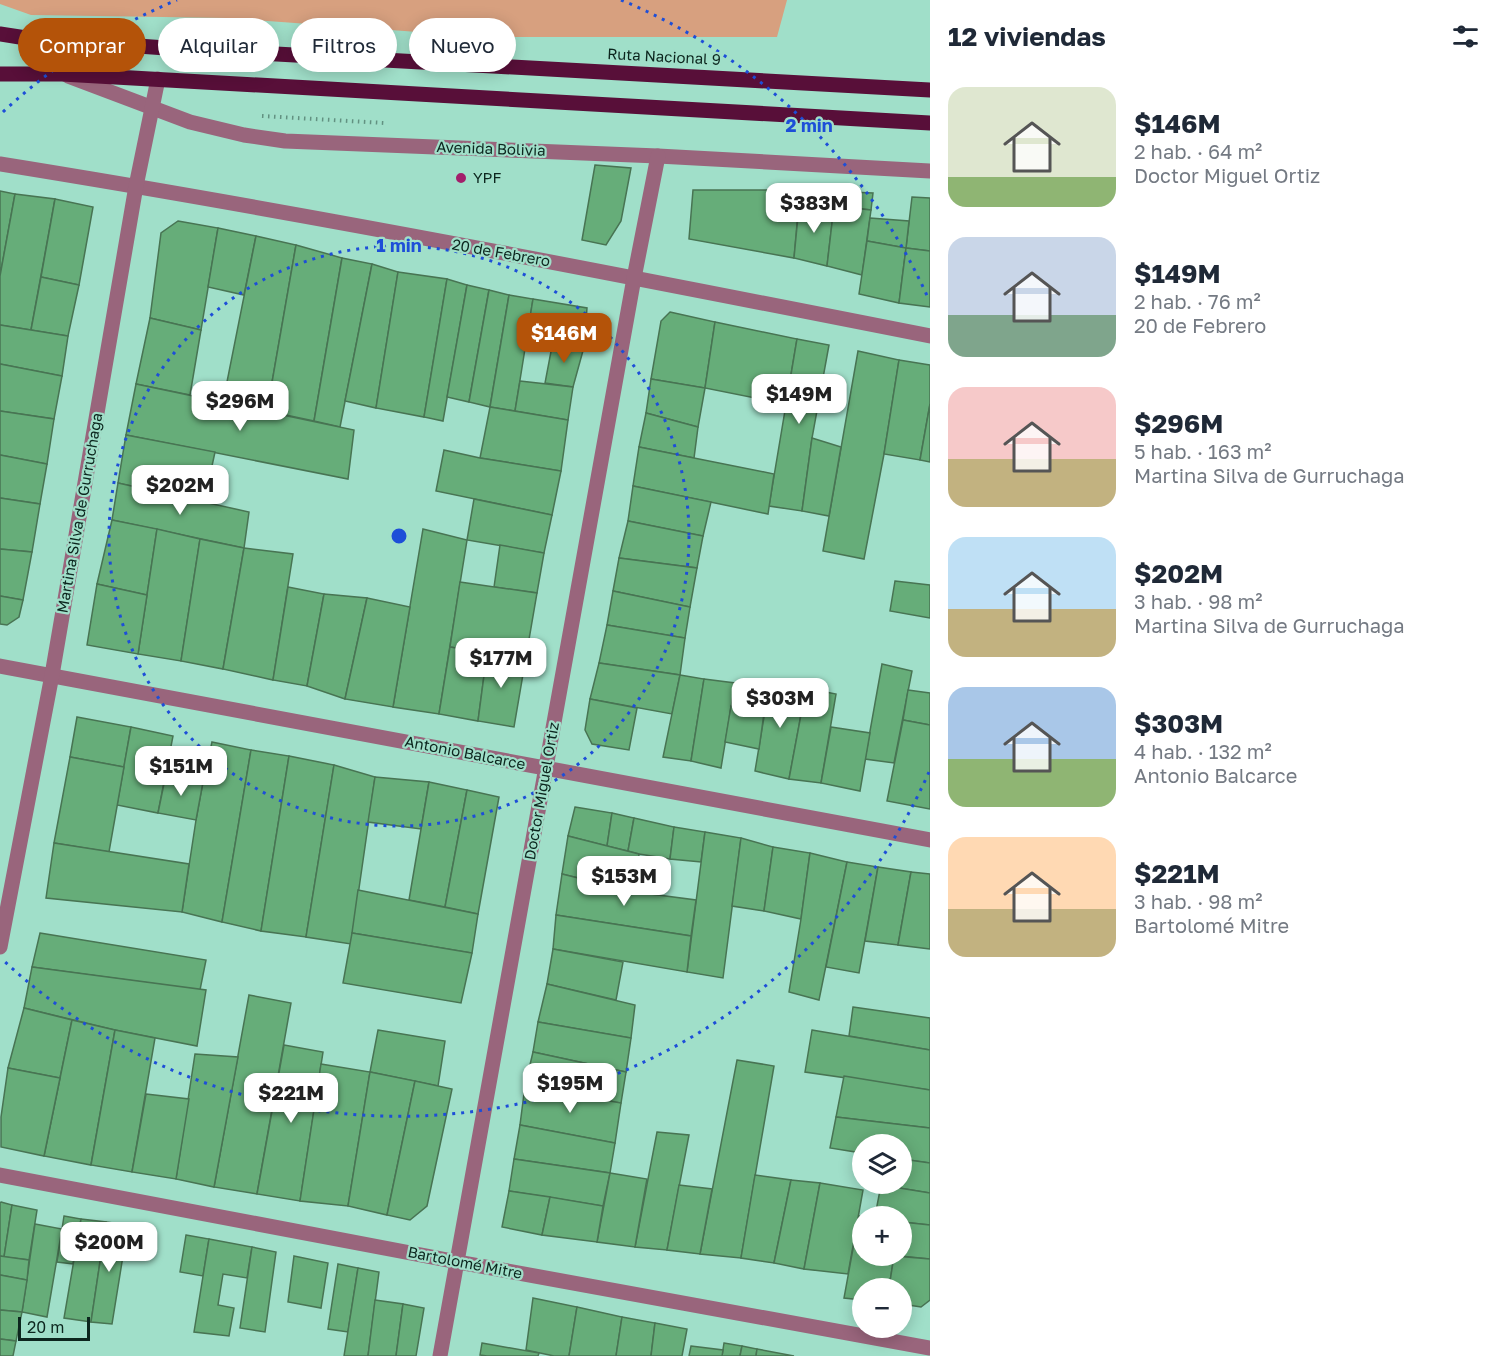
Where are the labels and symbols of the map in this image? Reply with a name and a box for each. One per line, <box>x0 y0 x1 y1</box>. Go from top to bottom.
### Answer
street label: Ruta Nacional 9 <box>607 44 721 68</box>
text: 2 min <box>785 114 833 136</box>
street label: Avenida Bolivia <box>436 137 546 159</box>
place label: YPF <box>473 168 501 186</box>
marker: YPF <box>454 171 468 185</box>
pin: $383M <box>772 183 856 234</box>
text: 1 min <box>376 234 422 256</box>
street label: 20 de Febrero <box>451 235 552 269</box>
pin: $146M <box>522 313 606 364</box>
pin: $149M <box>757 374 841 425</box>
pin: $296M <box>198 381 282 432</box>
street label: Martina Silva de Gurruchaga <box>53 411 106 614</box>
pin: $202M <box>138 465 222 516</box>
centre of rings <box>389 526 409 546</box>
pin: $177M <box>459 638 543 689</box>
pin: $303M <box>738 678 822 729</box>
street label: Doctor Miguel Ortiz <box>520 720 562 861</box>
street label: Antonio Balcarce <box>403 731 527 773</box>
pin: $151M <box>139 746 223 797</box>
pin: $153M <box>582 856 666 907</box>
pin: $195M <box>528 1063 612 1114</box>
pin: $221M <box>249 1073 333 1124</box>
pin: $200M <box>67 1222 151 1273</box>
street label: Bartolomé Mitre <box>406 1242 524 1282</box>
scale bar <box>18 1314 90 1342</box>

